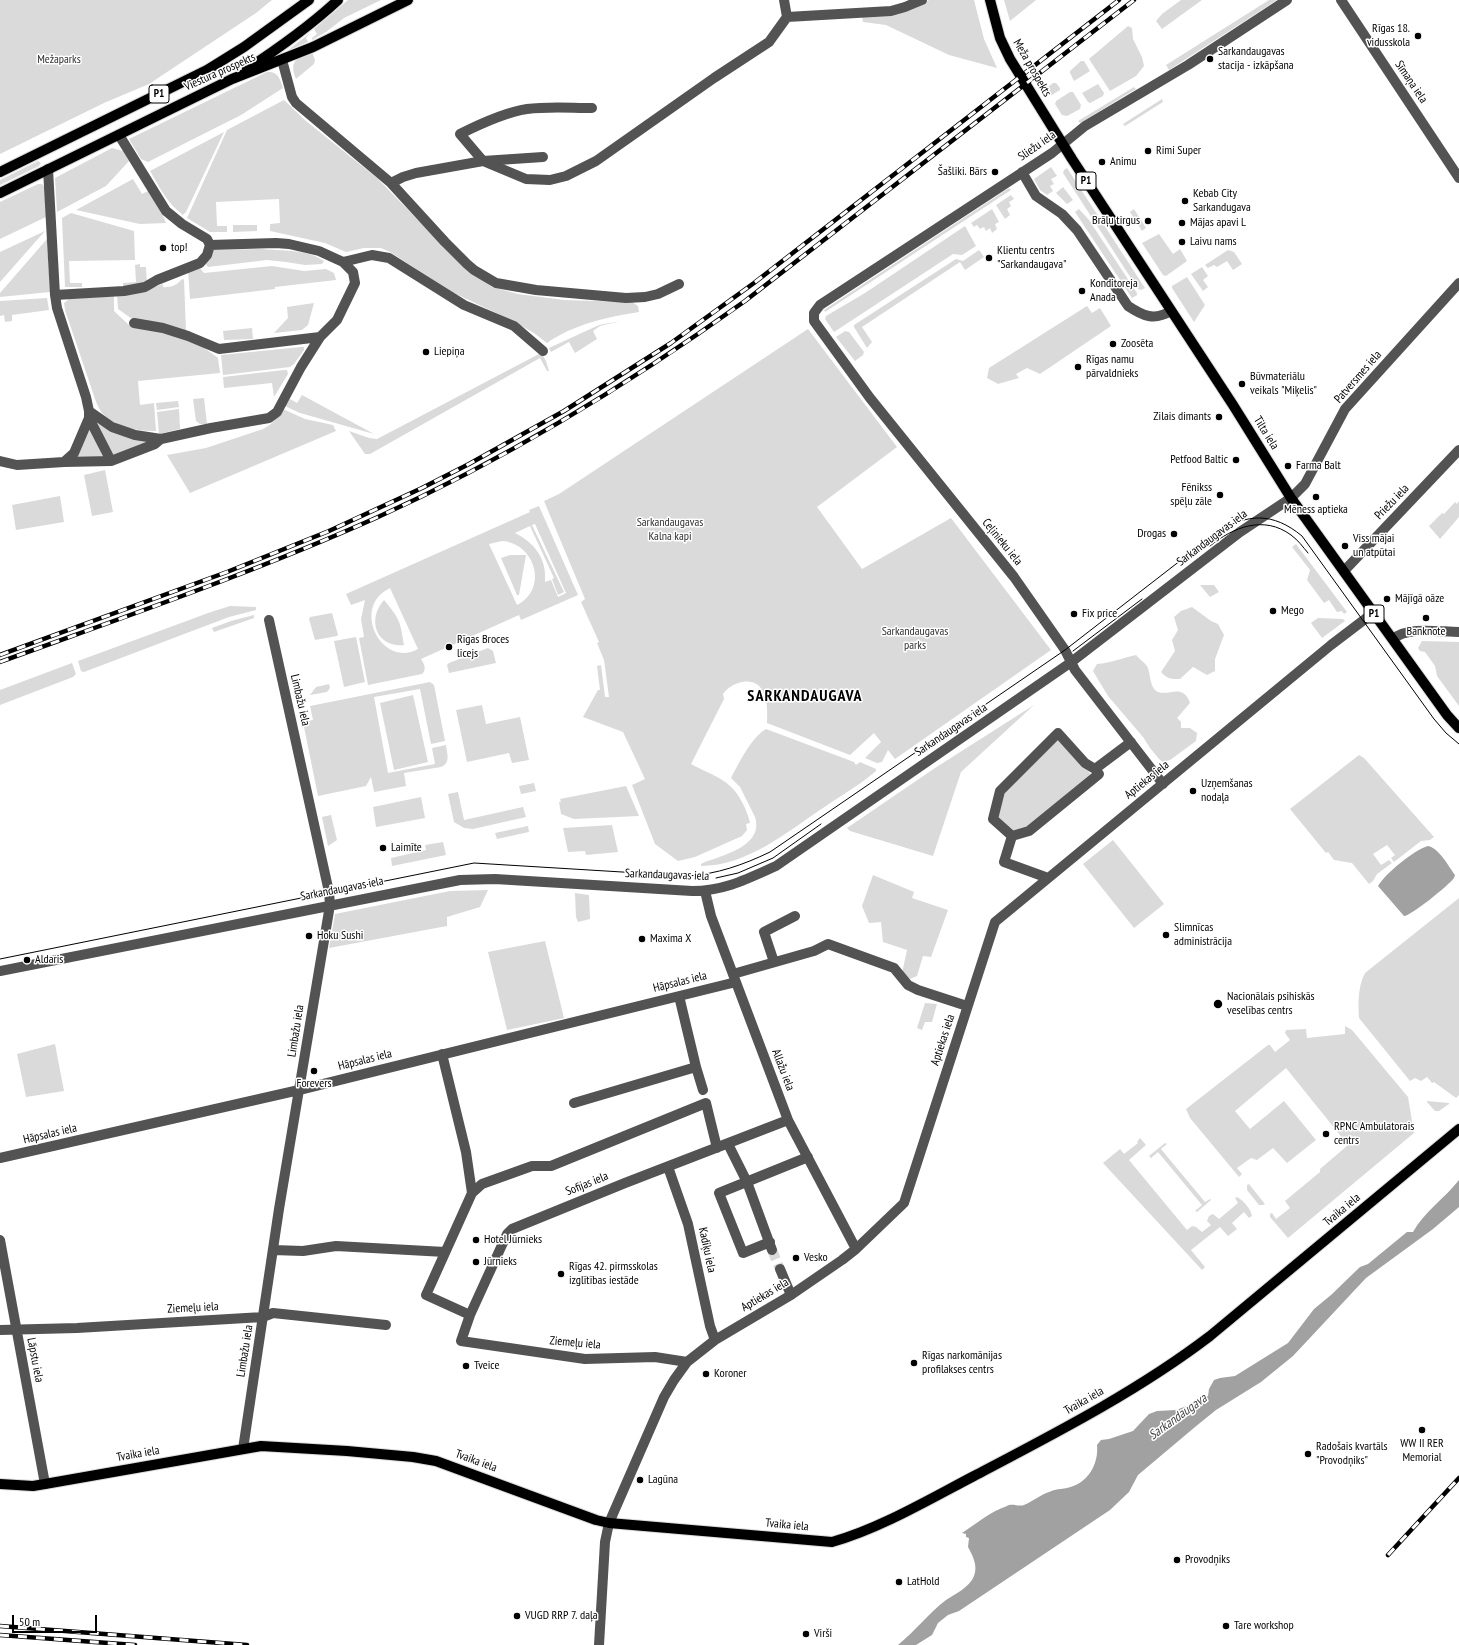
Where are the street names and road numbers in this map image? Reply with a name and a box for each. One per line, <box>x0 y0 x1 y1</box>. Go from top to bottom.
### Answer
street label: Meža prospekts <box>1010 37 1054 99</box>
street label: Viestura prospekts <box>182 50 258 94</box>
street label: Sīmaņa iela <box>1392 58 1430 106</box>
road number: P1 <box>149 85 169 103</box>
street label: Sliežu iela <box>1015 128 1059 164</box>
road number: P1 <box>1076 172 1096 190</box>
street label: Patversmes iela <box>1331 348 1385 406</box>
street label: Tilta iela <box>1250 414 1282 452</box>
street label: Priežu iela <box>1372 482 1412 522</box>
street label: Sarkandaugavas iela <box>1174 507 1250 569</box>
street label: Ceļinieku iela <box>979 516 1025 568</box>
road number: P1 <box>1364 605 1384 623</box>
street label: Limbažu iela <box>287 673 313 727</box>
street label: Sarkandaugavas iela <box>912 700 990 760</box>
street label: Aptiekas iela <box>1122 758 1172 802</box>
street label: Sarkandaugavas iela <box>625 866 709 884</box>
street label: Sarkandaugavas iela <box>299 874 385 904</box>
street label: Hāpsalas iela <box>652 968 708 996</box>
street label: Limbažu iela <box>285 1004 307 1058</box>
street label: Aptiekas iela <box>928 1013 958 1067</box>
street label: Hāpsalas iela <box>337 1046 393 1074</box>
street label: Allažu iela <box>769 1047 797 1093</box>
street label: Hāpsalas iela <box>22 1121 78 1147</box>
street label: Sofijas iela <box>564 1169 610 1199</box>
street label: Tvaika iela <box>1321 1191 1363 1229</box>
street label: Kadiķu iela <box>695 1226 719 1274</box>
street label: Aptiekas iela <box>739 1275 791 1315</box>
street label: Ziemeļu iela <box>167 1299 219 1317</box>
street label: Limbažu iela <box>234 1324 256 1378</box>
street label: Ziemeļu iela <box>549 1334 601 1352</box>
street label: Lāpstu iela <box>24 1336 46 1384</box>
street label: Tvaika iela <box>1062 1384 1106 1418</box>
street label: Tvaika iela <box>115 1443 161 1465</box>
street label: Tvaika iela <box>453 1447 499 1475</box>
street label: Tvaika iela <box>765 1516 809 1534</box>

